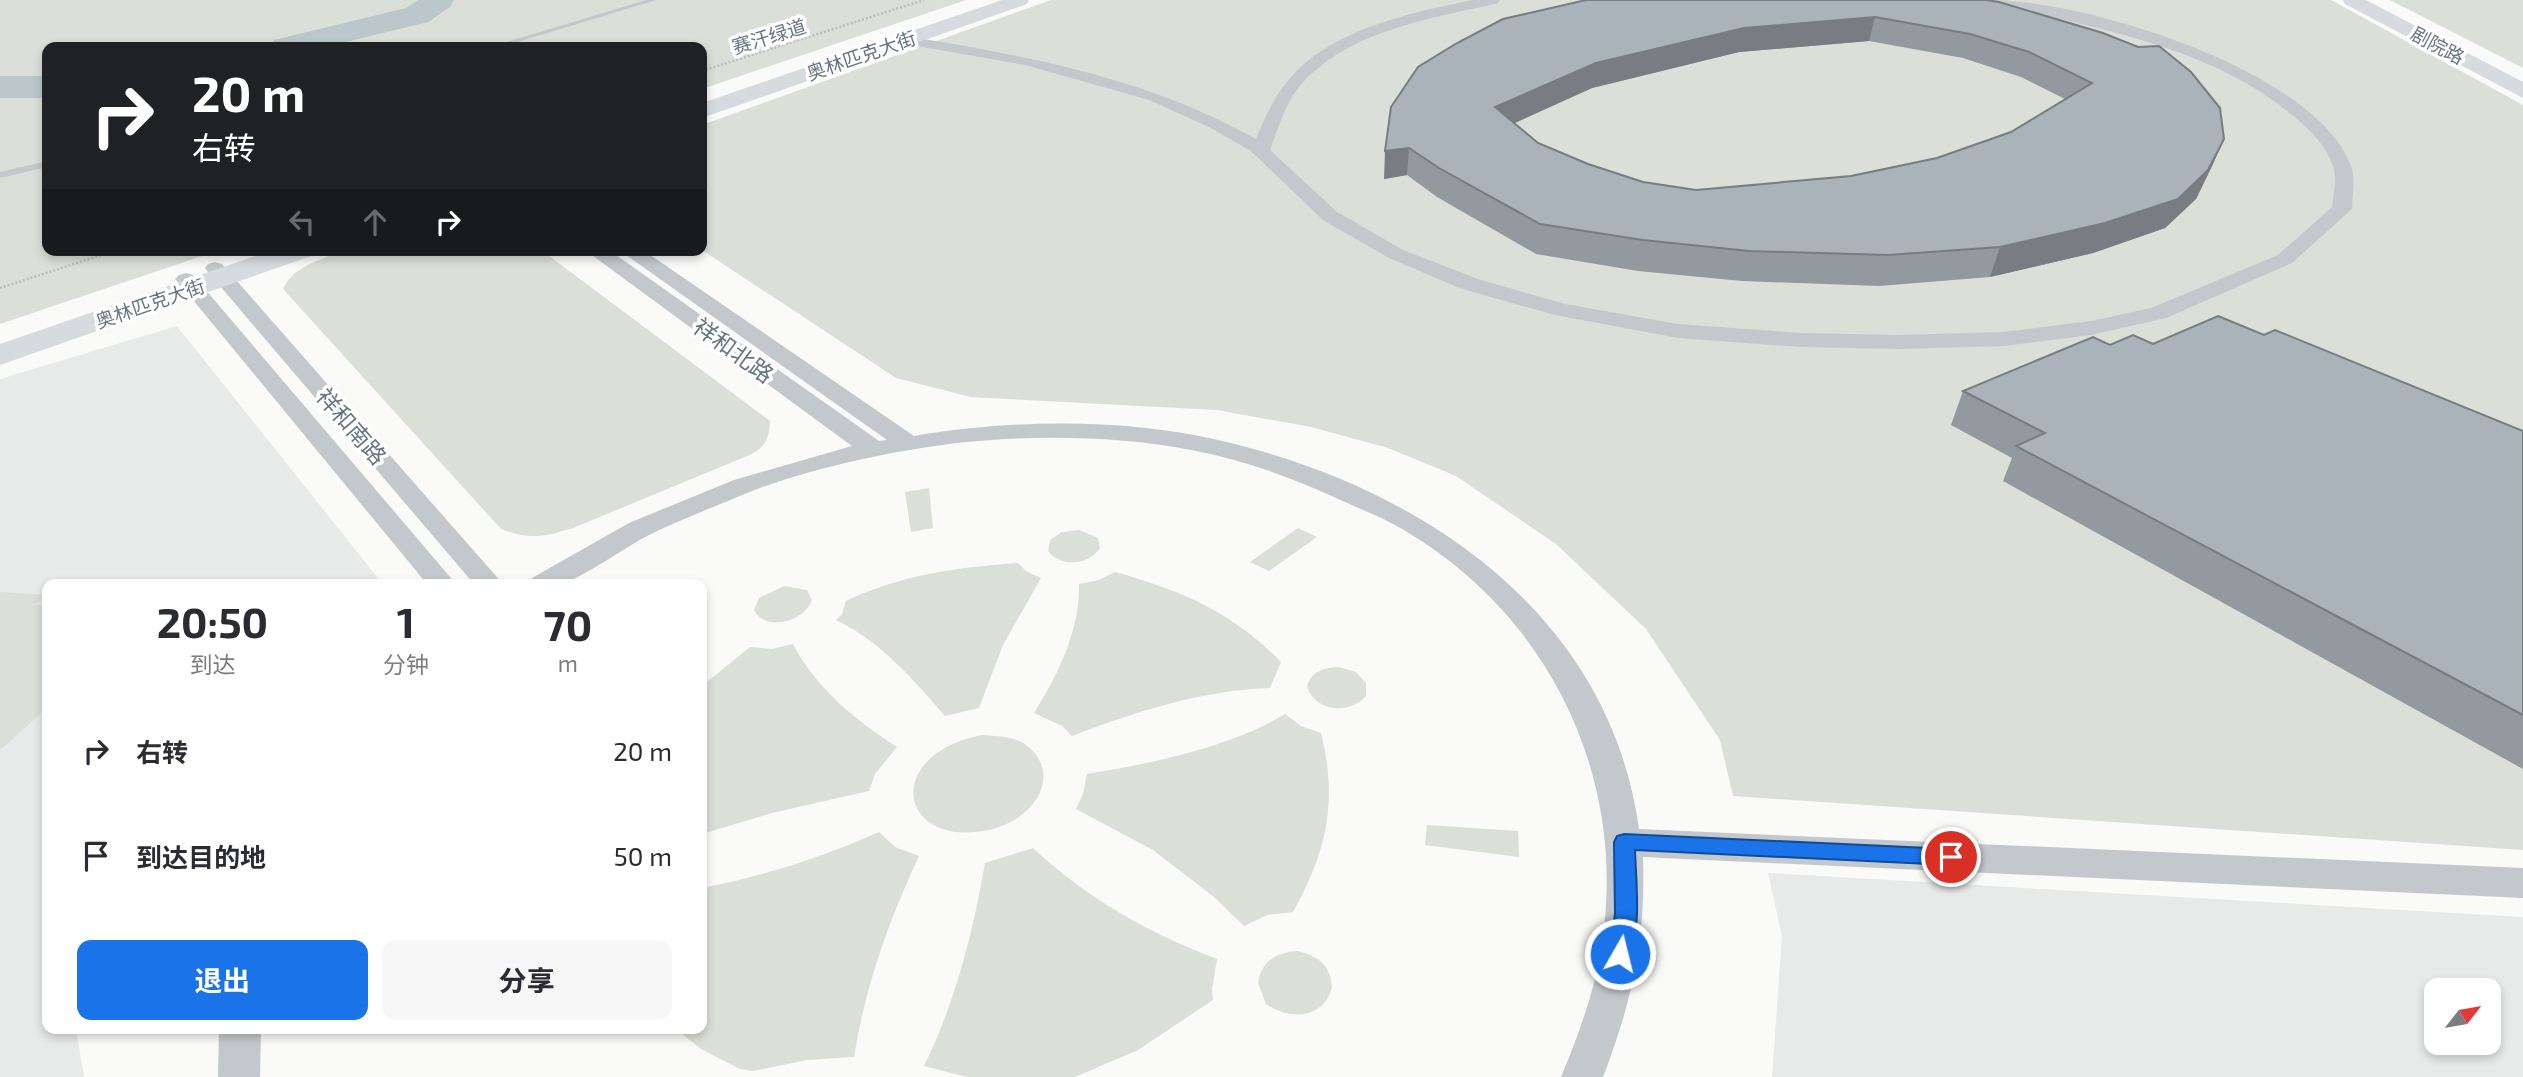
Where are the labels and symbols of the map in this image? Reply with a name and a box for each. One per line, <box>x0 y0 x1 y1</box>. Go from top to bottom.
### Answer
street label: 赛汗绿道 <box>729 14 809 58</box>
street label: 剧院路 <box>2407 21 2469 69</box>
street label: 奥林匹克大街 <box>803 26 919 84</box>
street label: 奥林匹克大街 <box>92 274 208 332</box>
street label: 祥和北路 <box>689 312 779 388</box>
street label: 祥和南路 <box>311 382 393 470</box>
pin <box>1921 827 1981 887</box>
position arrow <box>1583 917 1657 991</box>
north arrow <box>2424 978 2501 1055</box>

